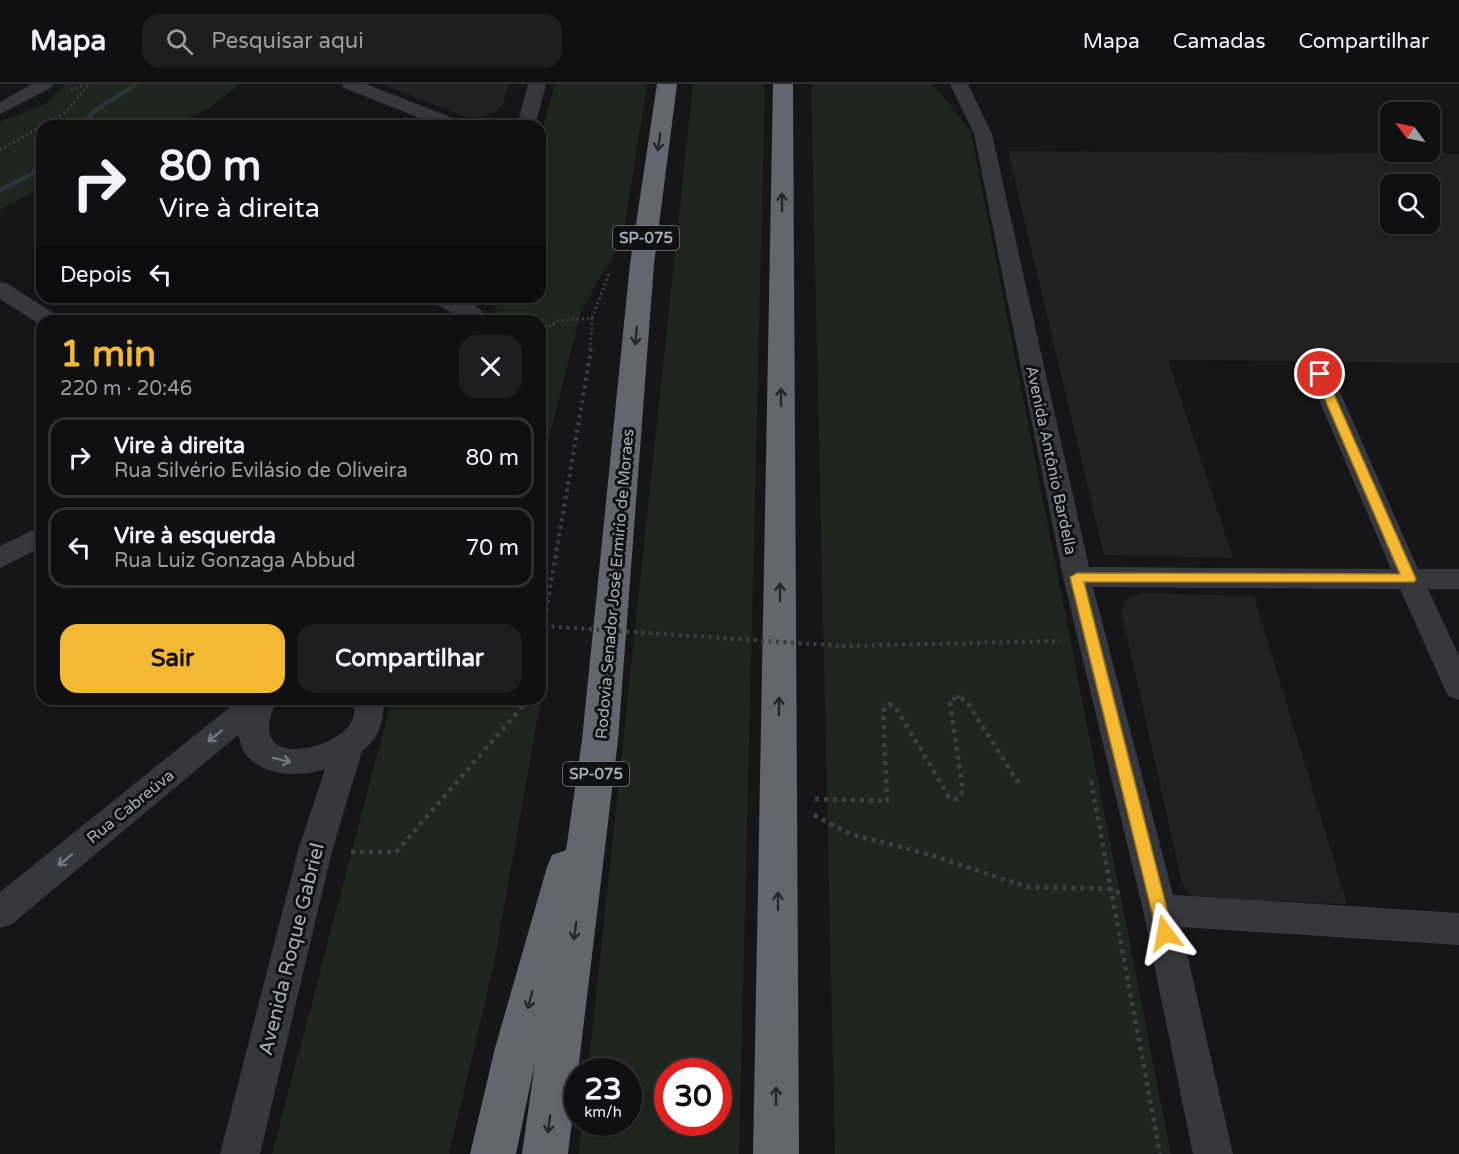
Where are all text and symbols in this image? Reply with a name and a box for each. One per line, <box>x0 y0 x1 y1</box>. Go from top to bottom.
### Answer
search box <box>142 14 562 68</box>
text: Mapa <box>30 24 106 58</box>
icon: search <box>163 25 196 58</box>
text: Pesquisar aqui <box>211 28 364 54</box>
text: Mapa <box>1083 29 1140 54</box>
text: Camadas <box>1173 29 1265 54</box>
text: Compartilhar <box>1298 29 1429 54</box>
north arrow <box>1380 102 1440 162</box>
map controls <box>1380 102 1440 234</box>
one-way arrow <box>653 132 664 151</box>
text: 80 m <box>159 141 261 192</box>
icon: right <box>60 144 138 222</box>
button: search <box>1380 174 1440 234</box>
text: Vire à direita <box>159 192 320 225</box>
one-way arrow <box>776 192 788 212</box>
road number: SP-075 <box>613 226 679 250</box>
icon: left <box>144 258 177 291</box>
text: Depois <box>60 262 132 288</box>
one-way arrow <box>630 325 641 345</box>
text: 1 min <box>60 333 156 376</box>
button: close <box>459 335 522 398</box>
pin <box>1294 348 1345 399</box>
icon: arrive <box>1303 357 1336 390</box>
street label: Avenida Antônio Bardella <box>1021 364 1081 556</box>
text: 220 m · 20:46 <box>60 377 192 401</box>
one-way arrow <box>775 387 787 407</box>
street label: Rodovia Senador José Ermírio de Moraes <box>591 428 639 740</box>
text: Vire à direita <box>114 433 245 459</box>
icon: right <box>63 441 96 474</box>
text: 80 m <box>465 445 519 471</box>
text: Rua Silvério Evilásio de Oliveira <box>114 459 408 483</box>
text: Vire à esquerda <box>114 523 276 549</box>
icon: left <box>63 531 96 564</box>
text: 70 m <box>465 535 519 561</box>
text: Rua Luiz Gonzaga Abbud <box>114 549 355 573</box>
one-way arrow <box>774 582 786 602</box>
button: Sair <box>60 624 285 693</box>
button: Compartilhar <box>297 624 522 693</box>
one-way arrow <box>773 696 785 716</box>
one-way arrow <box>208 729 223 743</box>
one-way arrow <box>272 754 291 766</box>
road number: SP-075 <box>563 762 629 786</box>
street label: Rua Cabreúva <box>83 765 178 848</box>
street label: Avenida Roque Gabriel <box>254 841 330 1058</box>
one-way arrow <box>57 853 73 866</box>
one-way arrow <box>772 891 784 911</box>
position arrow <box>1133 901 1197 965</box>
one-way arrow <box>569 921 580 940</box>
one-way arrow <box>524 990 535 1009</box>
speed limit sign: 30 <box>654 1058 732 1136</box>
text: 23 <box>584 1071 622 1108</box>
one-way arrow <box>770 1086 782 1106</box>
text: km/h <box>584 1103 622 1121</box>
one-way arrow <box>543 1114 554 1134</box>

